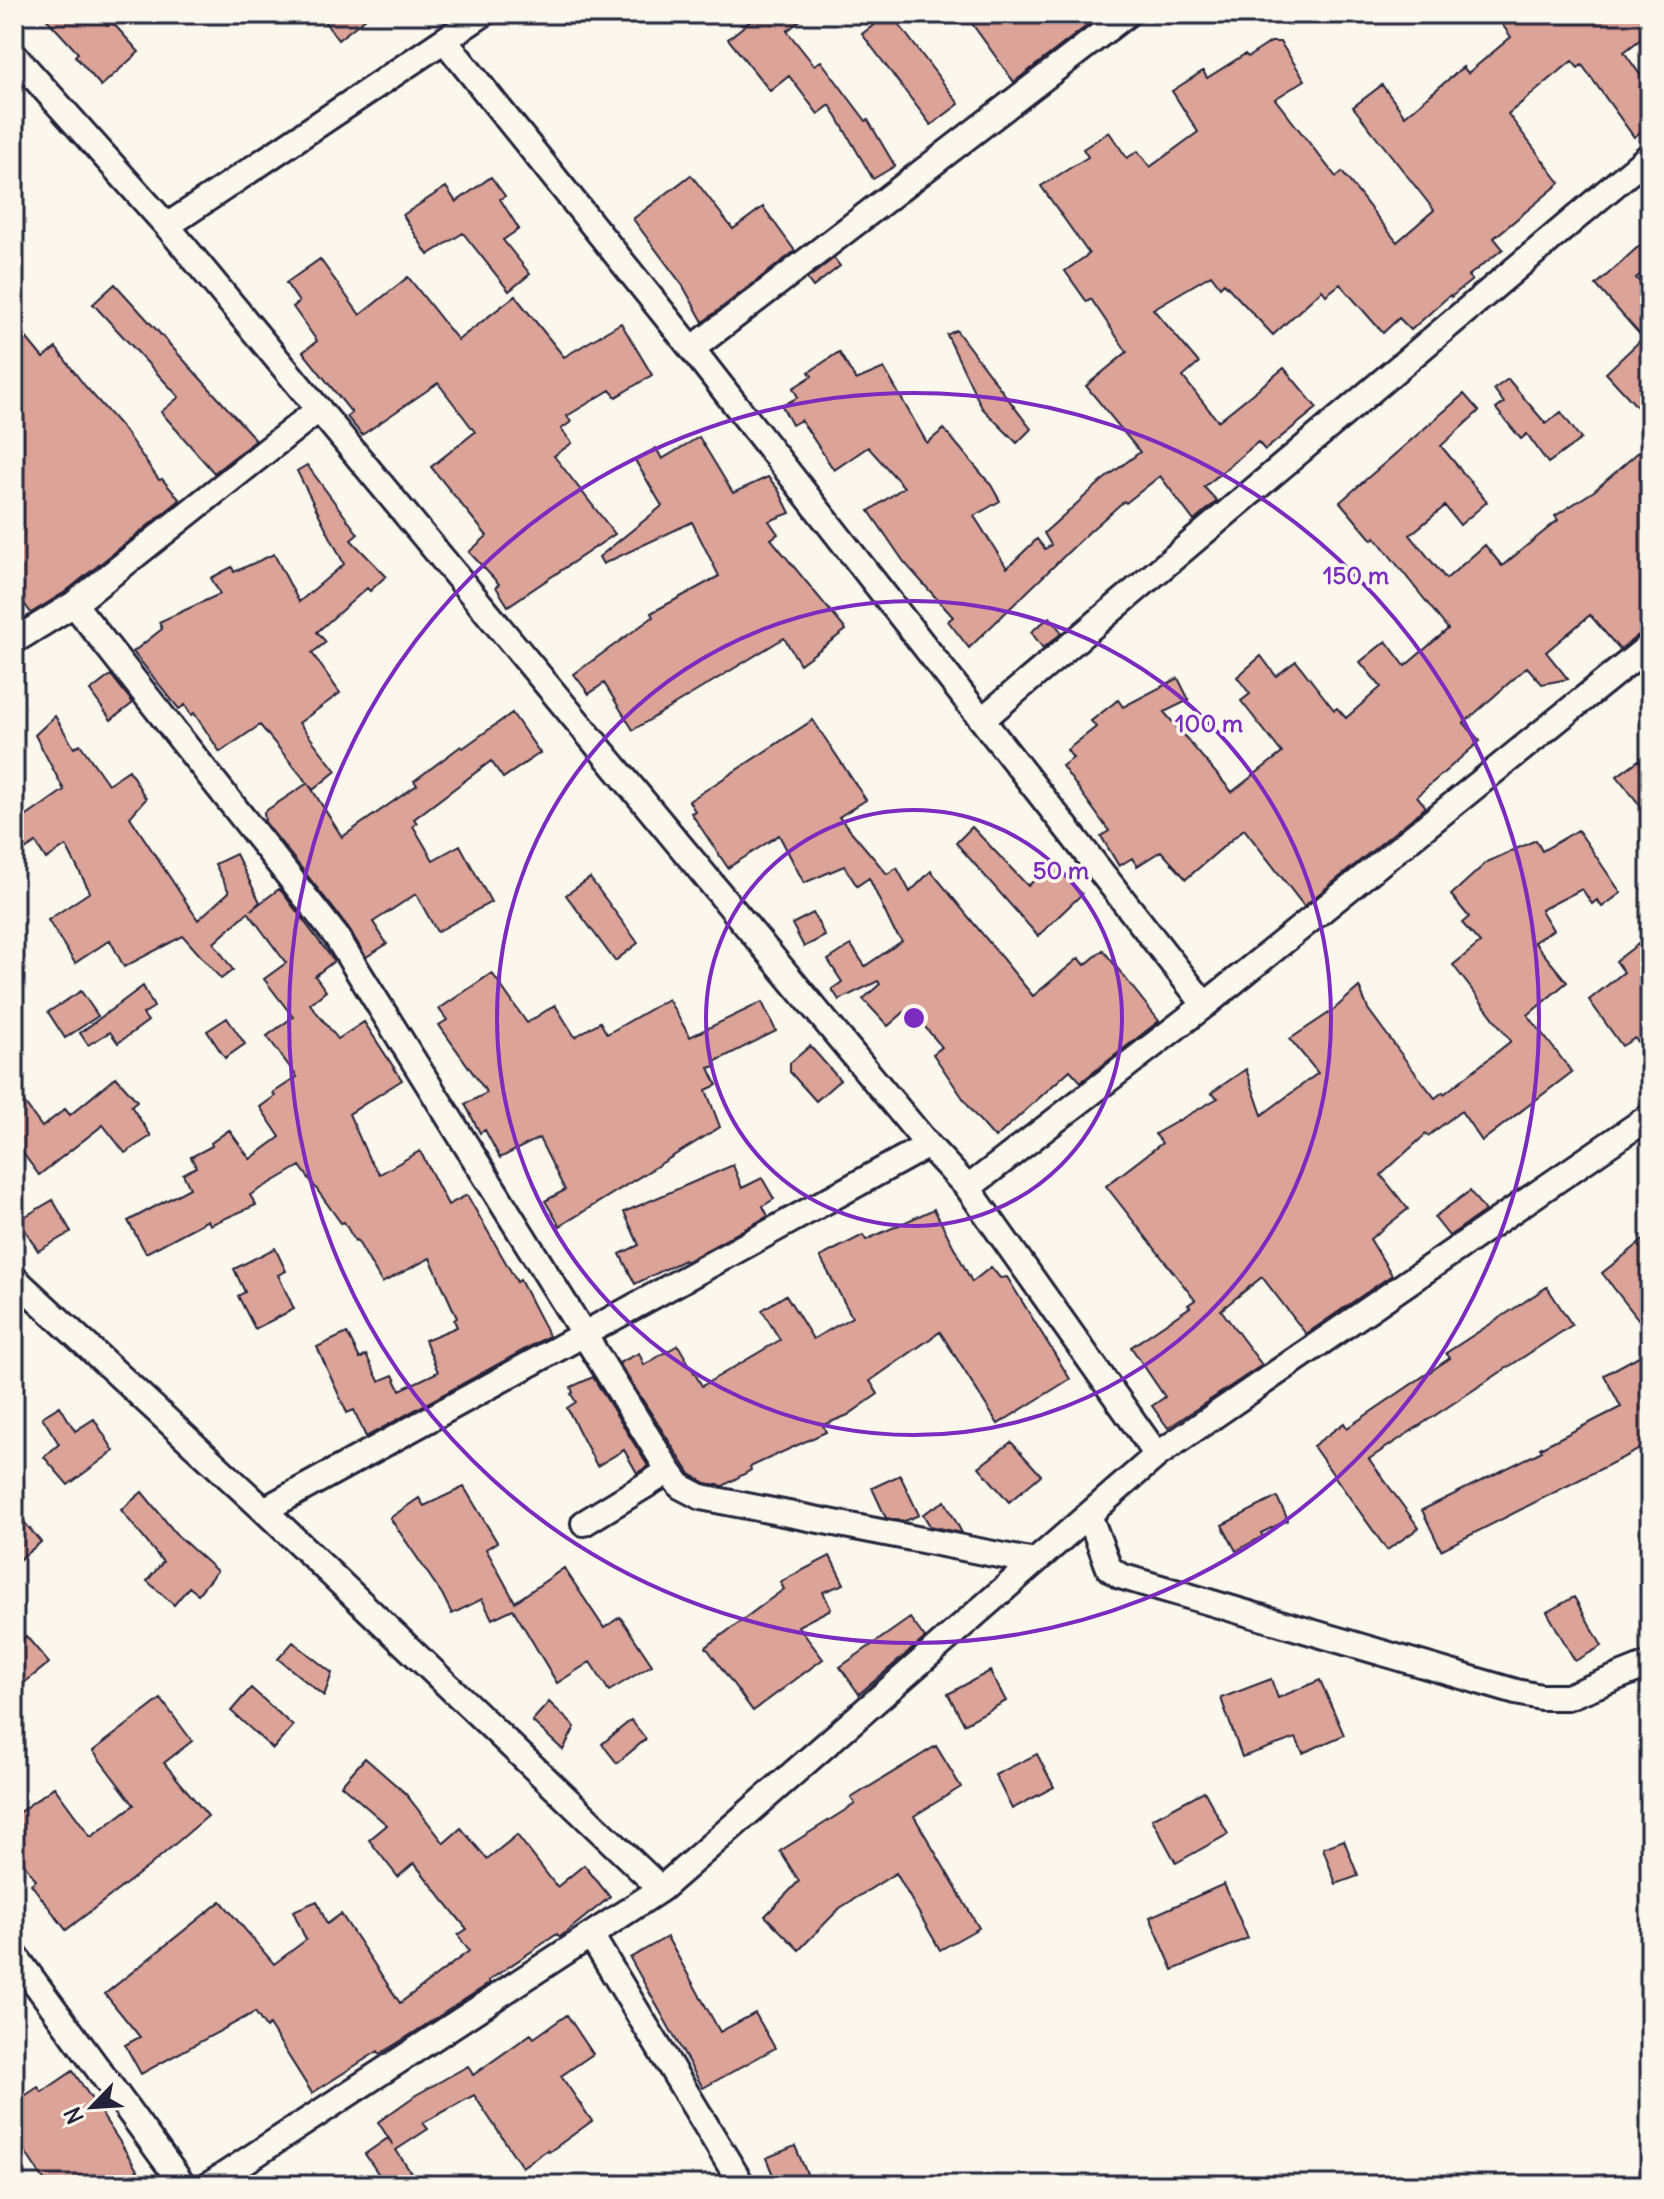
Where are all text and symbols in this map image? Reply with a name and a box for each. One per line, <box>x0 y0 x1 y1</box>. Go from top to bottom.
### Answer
text: 150 m <box>1323 560 1389 590</box>
text: 100 m <box>1175 708 1243 738</box>
text: 50 m <box>1033 855 1089 885</box>
centre of rings <box>900 1004 928 1032</box>
north arrow <box>52 2067 132 2147</box>
text: N <box>58 2103 90 2128</box>

